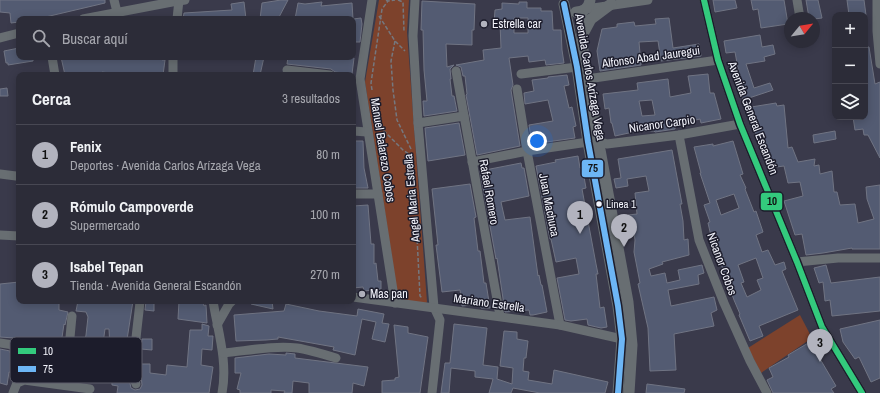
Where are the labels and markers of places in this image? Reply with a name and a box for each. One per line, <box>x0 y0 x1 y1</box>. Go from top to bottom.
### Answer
place label: Estrella car <box>492 16 542 32</box>
marker: Estrella car <box>479 19 489 29</box>
place label: Linea 1 <box>606 197 636 211</box>
marker: Linea 1 <box>594 199 604 209</box>
pin: 1 <box>567 201 593 234</box>
pin: 2 <box>611 214 637 247</box>
place label: Mas pan <box>370 286 408 302</box>
marker: Mas pan <box>357 289 367 299</box>
pin: 3 <box>807 329 833 362</box>

